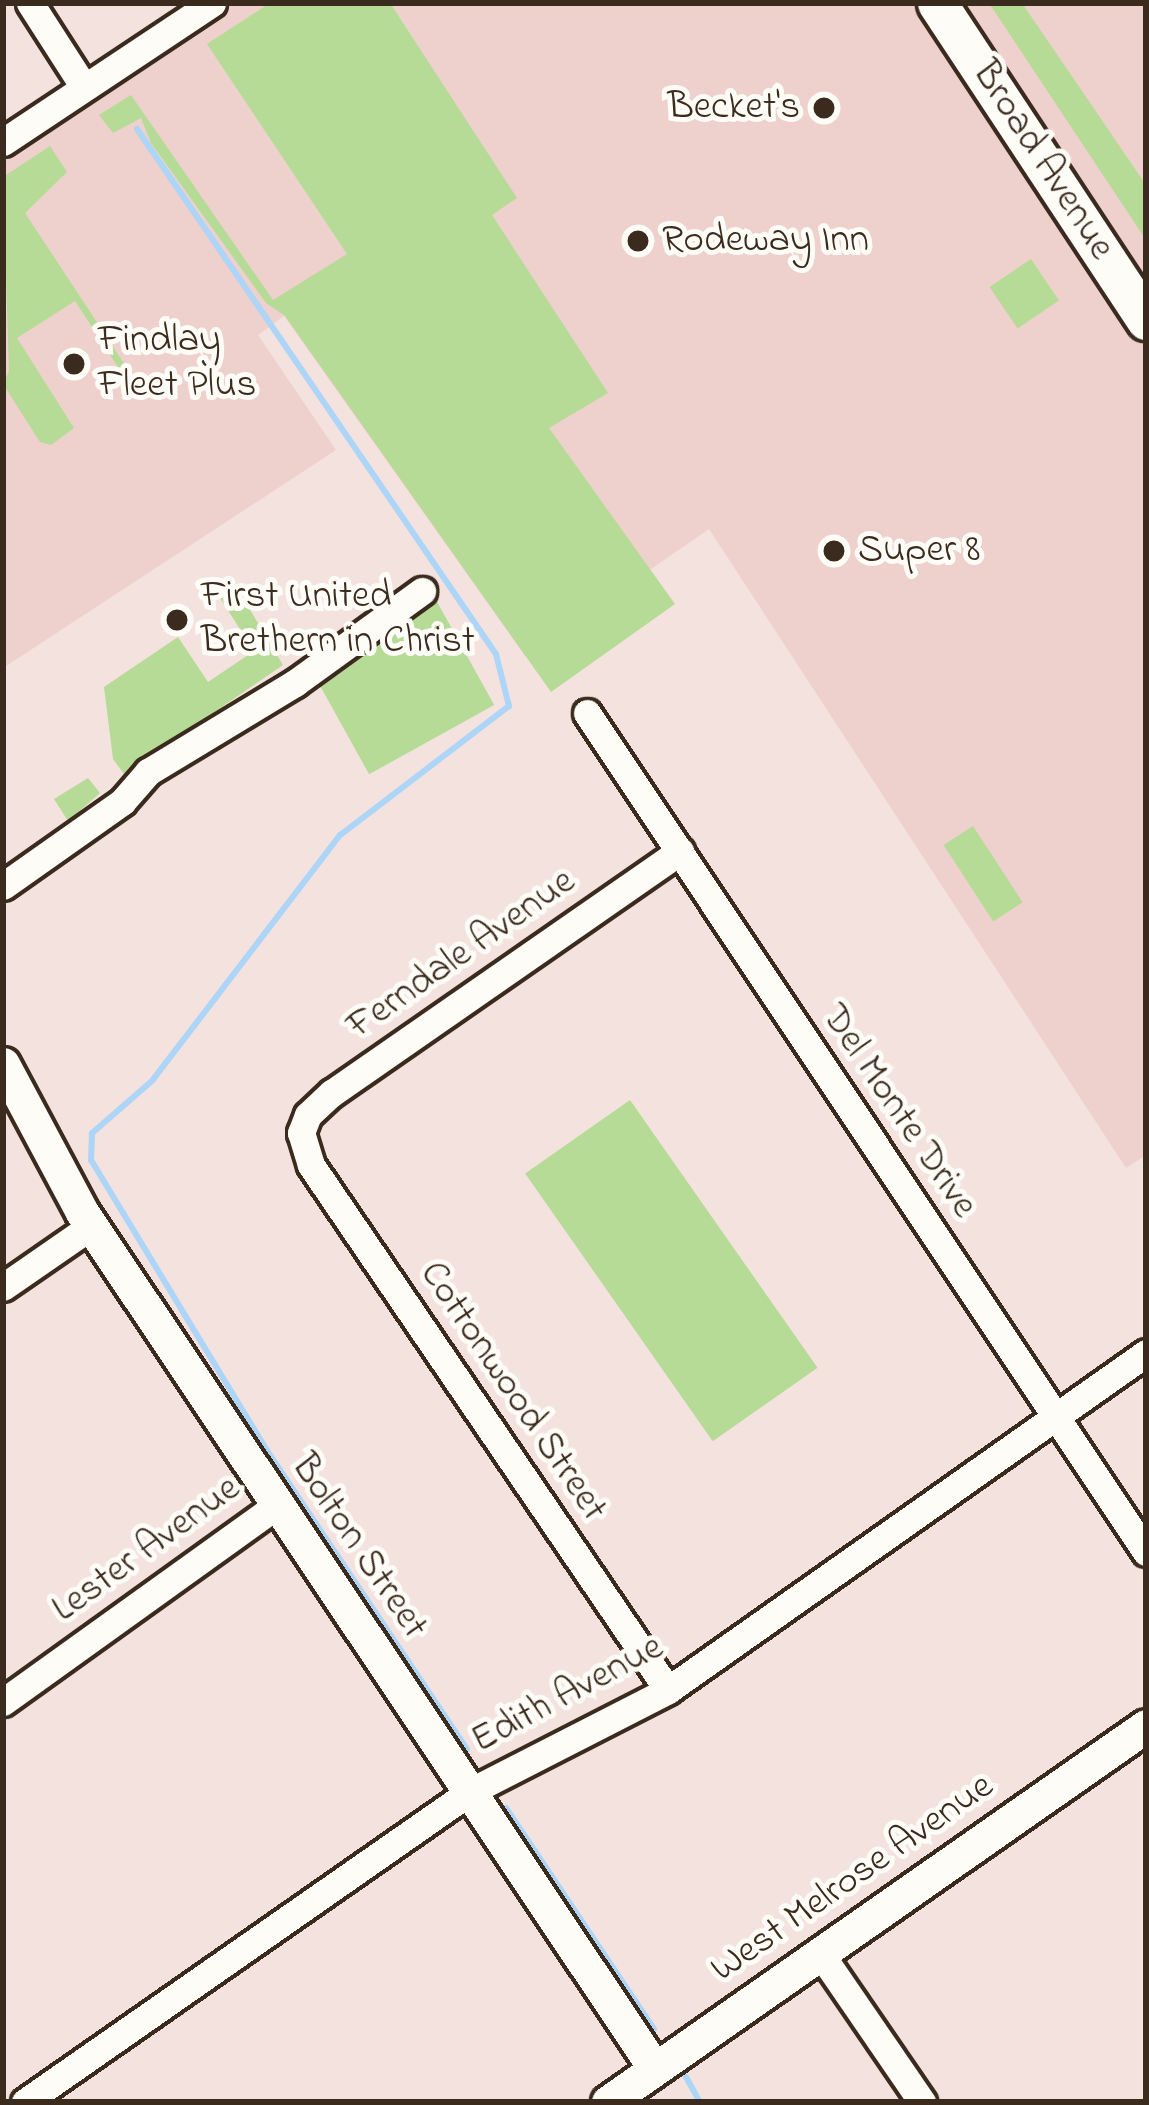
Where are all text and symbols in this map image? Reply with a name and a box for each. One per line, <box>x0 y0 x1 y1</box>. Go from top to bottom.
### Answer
street label: Broad Avenue <box>960 53 1124 269</box>
place label: Becket's <box>667 85 800 131</box>
marker: Becket's <box>811 95 837 121</box>
place label: Rodeway Inn <box>662 218 869 264</box>
marker: Rodeway Inn <box>625 228 651 254</box>
place label: Findlay Fleet Plus <box>98 319 256 410</box>
marker: Findlay Fleet Plus <box>61 351 87 377</box>
place label: Super 8 <box>858 528 980 574</box>
marker: Super 8 <box>821 538 847 564</box>
place label: First United Brethern in Christ <box>201 575 475 666</box>
marker: First United Brethern in Christ <box>164 607 190 633</box>
street label: Ferndale Avenue <box>339 859 585 1051</box>
street label: Del Monte Drive <box>809 996 987 1228</box>
street label: Cottonwood Street <box>408 1253 616 1531</box>
street label: Bolton Street <box>279 1446 437 1648</box>
street label: Lester Avenue <box>44 1466 250 1634</box>
street label: Edith Avenue <box>464 1625 672 1765</box>
street label: West Melrose Avenue <box>703 1764 1003 1994</box>

